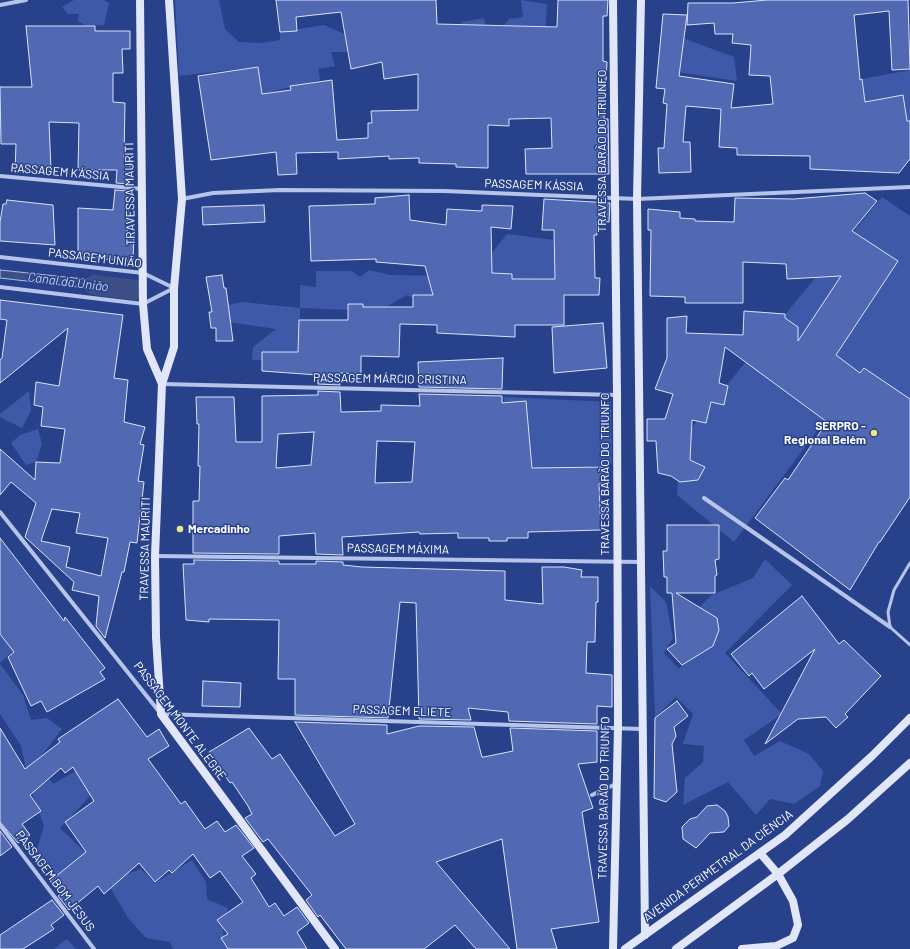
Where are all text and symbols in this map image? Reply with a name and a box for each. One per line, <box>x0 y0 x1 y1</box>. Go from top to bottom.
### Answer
street label: TRAVESSA BARÃO DO TRIUNFO <box>595 70 609 232</box>
street label: TRAVESSA MAURITI <box>122 142 138 246</box>
street label: PASSAGEM KÁSSIA <box>10 160 110 184</box>
street label: PASSAGEM KÁSSIA <box>484 176 584 194</box>
street label: PASSAGEM UNIÃO <box>47 245 143 271</box>
water label: Canal da União <box>27 269 109 295</box>
street label: PASSAGEM MÁRCIO CRISTINA <box>313 370 467 388</box>
street label: TRAVESSA BARÃO DO TRIUNFO <box>598 393 612 555</box>
place label: SERPRO - Regional Belém <box>784 419 866 447</box>
marker: SERPRO - Regional Belém <box>869 428 879 438</box>
street label: TRAVESSA MAURITI <box>137 497 153 601</box>
place label: Mercadinho <box>188 522 250 536</box>
marker: Mercadinho <box>175 524 185 534</box>
street label: PASSAGEM MÁXIMA <box>347 541 449 557</box>
street label: PASSAGEM MONTE ALEGRE <box>131 659 229 783</box>
street label: PASSAGEM ELIETE <box>352 702 452 720</box>
street label: TRAVESSA BARÃO DO TRIUNFO <box>595 716 613 880</box>
street label: AVENIDA PERIMETRAL DA CIÊNCIA <box>641 807 795 925</box>
street label: PASSAGEM BOM JESUS <box>12 828 98 934</box>

